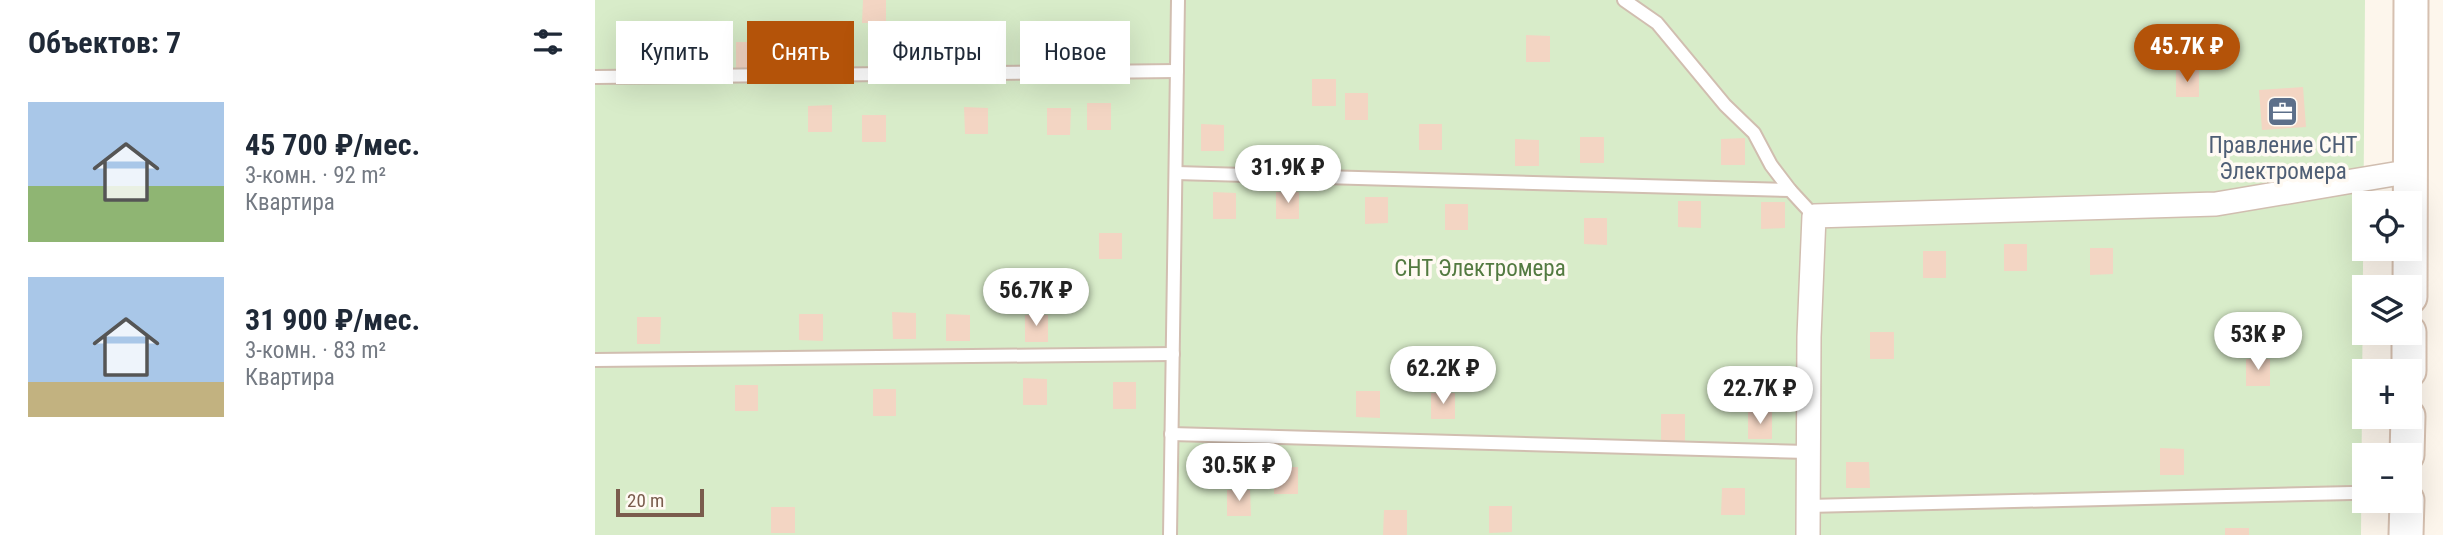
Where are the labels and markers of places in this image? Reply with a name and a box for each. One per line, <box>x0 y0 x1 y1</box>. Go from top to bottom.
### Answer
pin: 45.7K ₽ <box>2122 24 2252 84</box>
office icon: Правление СНТ Электромера <box>2266 94 2300 128</box>
place label: Правление СНТ Электромера <box>2208 132 2358 185</box>
pin: 31.9K ₽ <box>1223 146 1353 205</box>
pin: 56.7K ₽ <box>971 268 1101 328</box>
pin: 53K ₽ <box>2209 312 2307 372</box>
pin: 62.2K ₽ <box>1378 346 1508 406</box>
pin: 22.7K ₽ <box>1695 366 1825 426</box>
pin: 30.5K ₽ <box>1174 444 1304 503</box>

